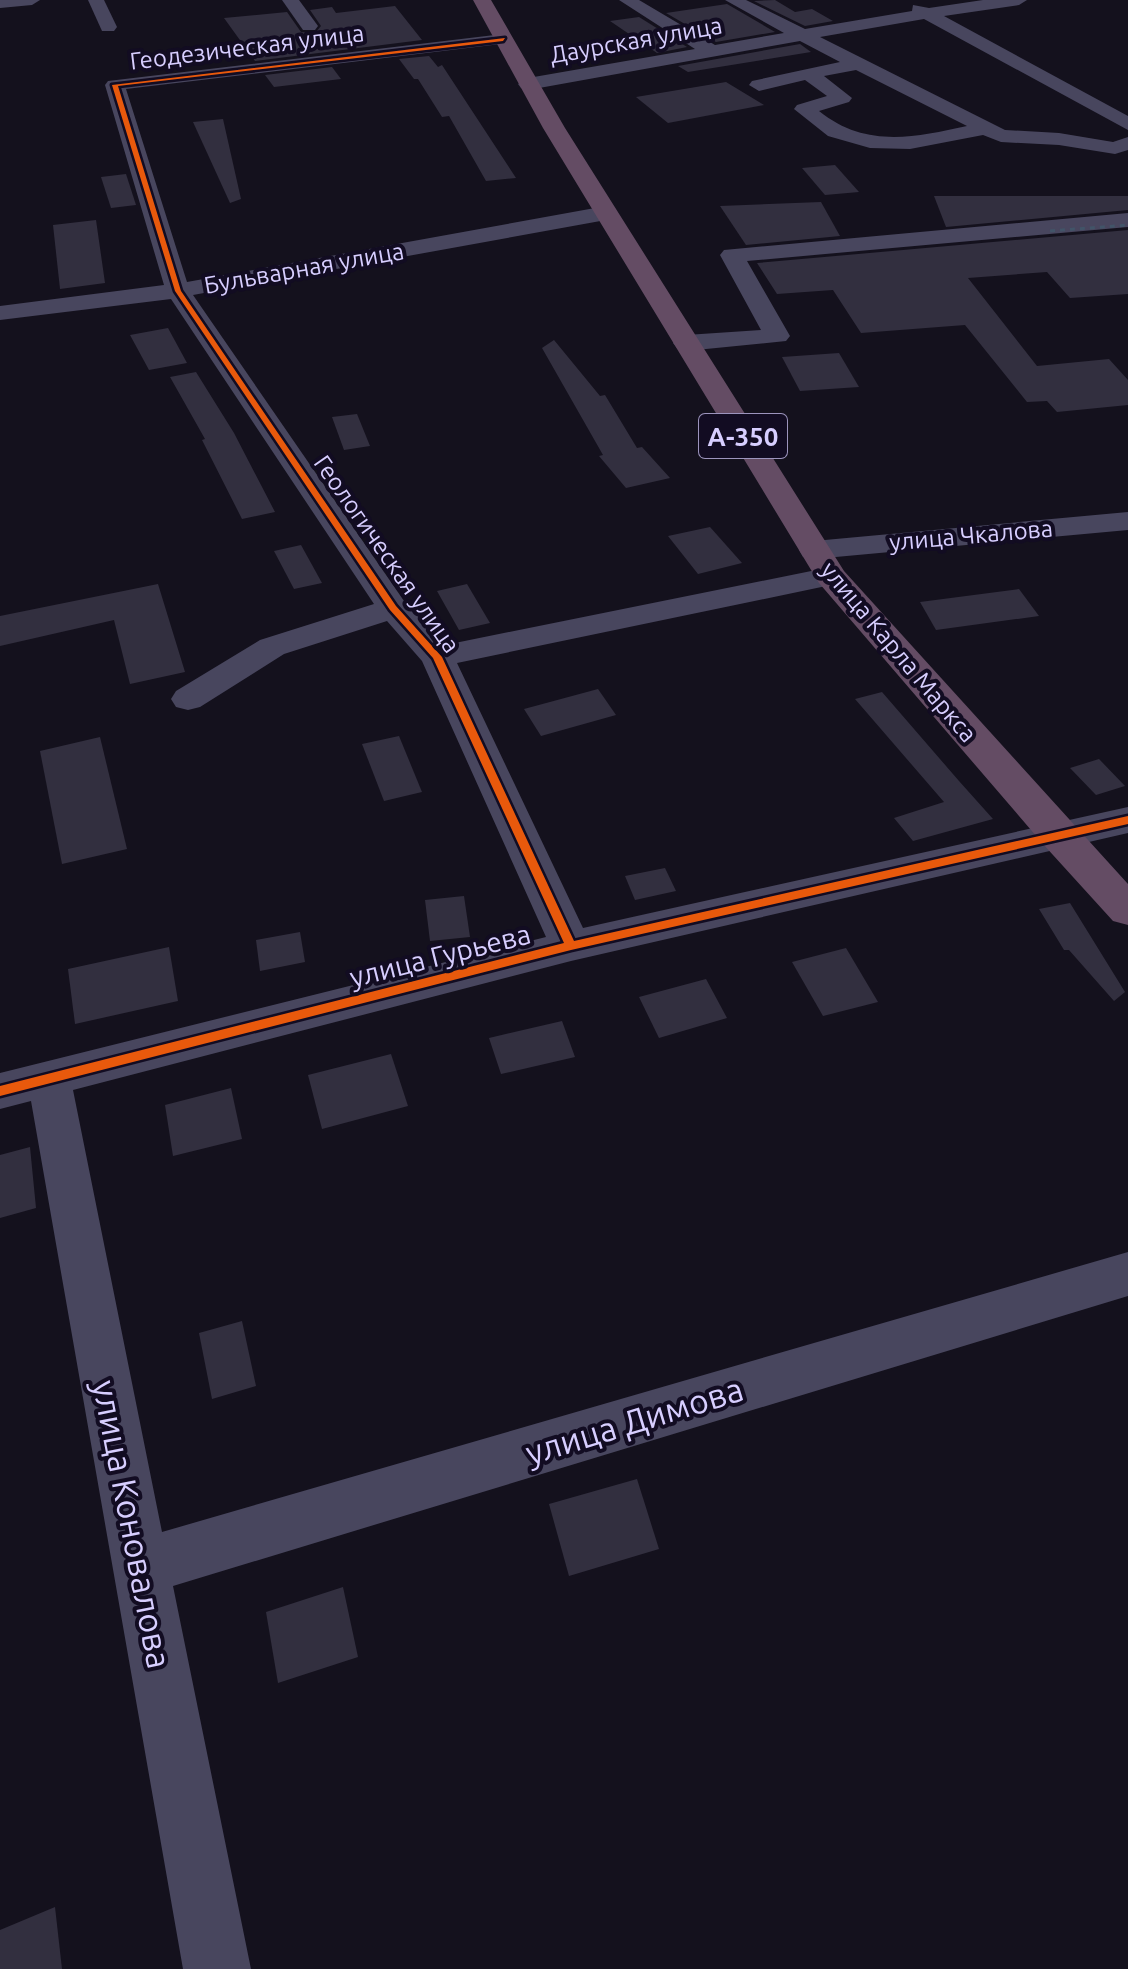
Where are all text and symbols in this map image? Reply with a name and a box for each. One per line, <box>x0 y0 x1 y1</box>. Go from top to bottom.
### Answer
street label: Даурская улица <box>548 12 724 68</box>
street label: Геодезическая улица <box>128 19 366 75</box>
street label: Бульварная улица <box>202 237 406 299</box>
road number: А-350 <box>699 414 787 458</box>
street label: Геологическая улица <box>309 450 465 658</box>
street label: улица Чкалова <box>888 514 1054 556</box>
street label: улица Карла Маркса <box>816 556 982 748</box>
street label: улица Гурьева <box>346 918 534 992</box>
street label: улица Димова <box>521 1369 747 1471</box>
street label: улица Коновалова <box>86 1377 180 1671</box>

